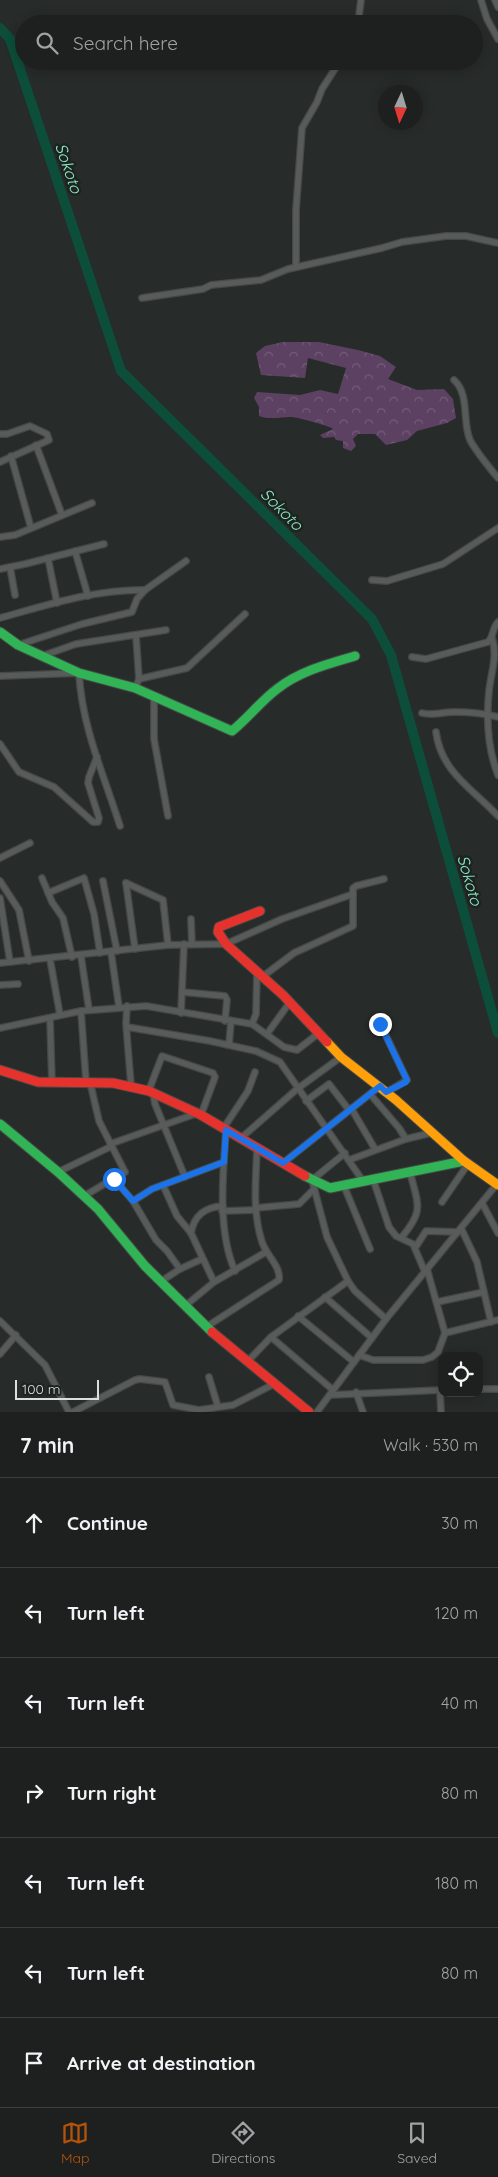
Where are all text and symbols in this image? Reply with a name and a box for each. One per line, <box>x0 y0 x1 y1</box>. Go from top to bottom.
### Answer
search box <box>15 15 483 70</box>
icon: search <box>33 29 61 57</box>
text: Search here <box>73 31 178 55</box>
north arrow <box>378 85 423 130</box>
water label: Sokoto <box>51 140 87 197</box>
water label: Sokoto <box>257 484 308 535</box>
water label: Sokoto <box>453 852 487 909</box>
route end <box>369 1013 392 1036</box>
route start <box>103 1168 126 1191</box>
map controls <box>438 1352 483 1397</box>
button: locate <box>438 1352 483 1397</box>
scale bar <box>15 1377 99 1400</box>
text: 100 m <box>22 1380 60 1398</box>
text: 7 min <box>20 1432 74 1458</box>
text: Walk · 530 m <box>383 1435 478 1455</box>
icon: ahead <box>20 1509 48 1537</box>
text: Continue <box>67 1511 148 1535</box>
text: 30 m <box>441 1513 478 1533</box>
icon: left <box>20 1599 48 1627</box>
text: Turn left <box>67 1601 145 1625</box>
text: 120 m <box>435 1603 478 1623</box>
icon: left <box>20 1689 48 1717</box>
text: Turn left <box>67 1691 145 1715</box>
text: 40 m <box>441 1693 478 1713</box>
icon: right <box>20 1779 48 1807</box>
text: Turn right <box>67 1781 156 1805</box>
text: 80 m <box>441 1783 478 1803</box>
icon: left <box>20 1869 48 1897</box>
text: Turn left <box>67 1871 145 1895</box>
text: 180 m <box>435 1873 478 1893</box>
icon: left <box>20 1959 48 1987</box>
text: Turn left <box>67 1961 145 1985</box>
text: 80 m <box>441 1963 478 1983</box>
icon: arrive <box>20 2049 48 2077</box>
text: Arrive at destination <box>67 2051 256 2075</box>
tab: Map <box>61 2119 89 2167</box>
tab: Directions <box>211 2119 275 2167</box>
tab: Saved <box>397 2119 437 2167</box>

